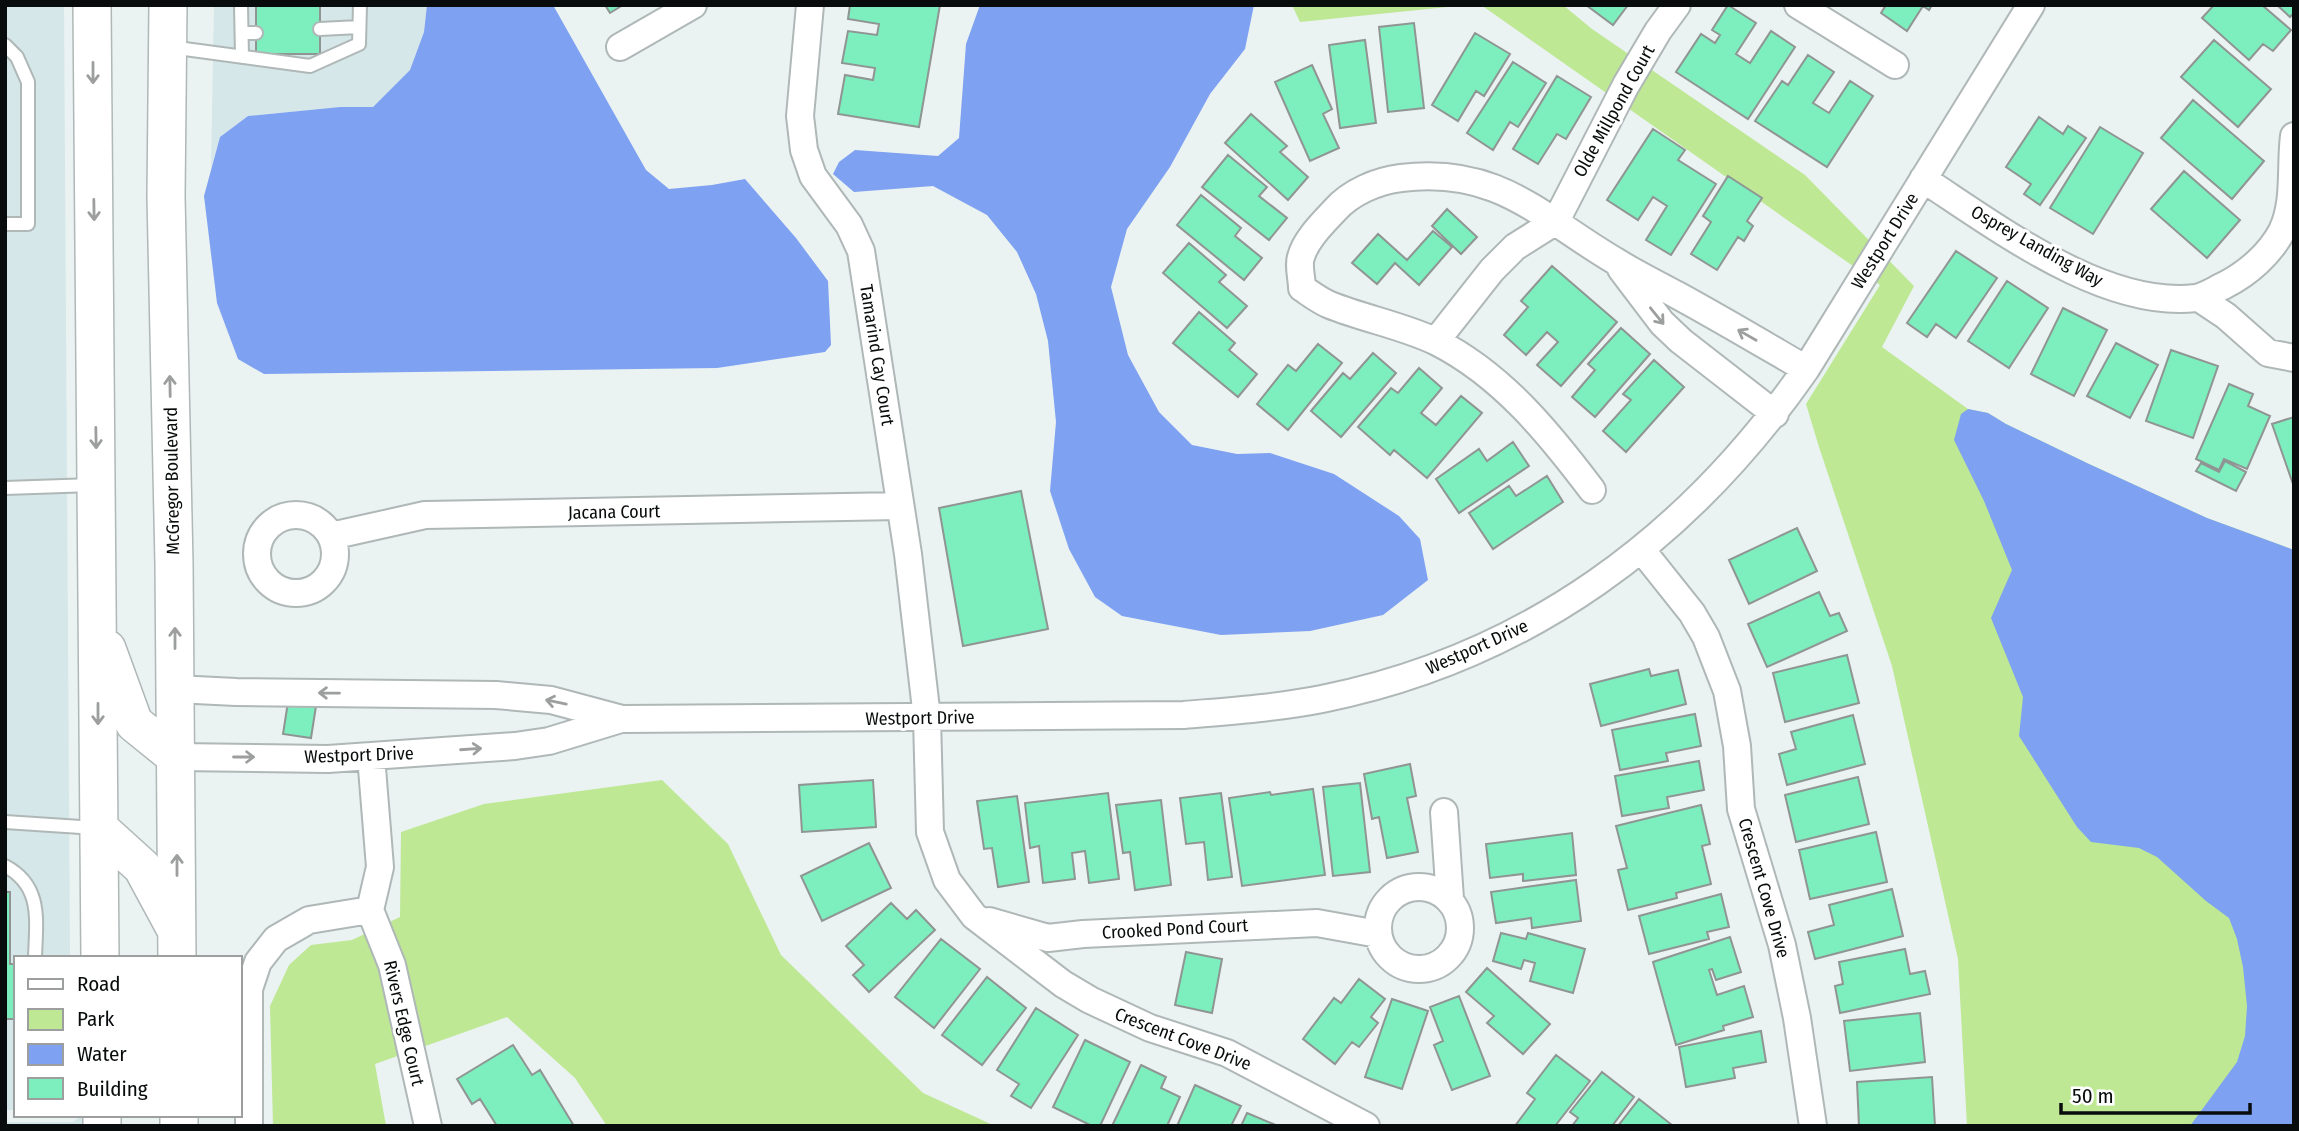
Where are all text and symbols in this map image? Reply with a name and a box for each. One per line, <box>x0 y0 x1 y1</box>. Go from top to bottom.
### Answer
street label: Olde Millpond Court <box>1569 41 1660 181</box>
one-way arrow <box>86 62 100 85</box>
street label: Westport Drive <box>1847 189 1923 293</box>
one-way arrow <box>87 199 101 222</box>
street label: Osprey Landing Way <box>1967 201 2107 291</box>
street label: Tamarind Cay Court <box>855 283 899 427</box>
one-way arrow <box>1650 307 1665 325</box>
one-way arrow <box>1737 328 1758 341</box>
one-way arrow <box>164 374 177 397</box>
street label: McGregor Boulevard <box>160 407 184 555</box>
one-way arrow <box>89 426 103 449</box>
street label: Jacana Court <box>568 500 661 524</box>
street label: Westport Drive <box>1423 615 1531 679</box>
one-way arrow <box>168 626 182 649</box>
one-way arrow <box>317 686 340 700</box>
one-way arrow <box>545 695 568 709</box>
one-way arrow <box>91 703 105 726</box>
street label: Westport Drive <box>865 706 975 730</box>
street label: Westport Drive <box>304 742 414 768</box>
one-way arrow <box>460 742 482 755</box>
one-way arrow <box>232 750 255 763</box>
street label: Crescent Cove Drive <box>1734 816 1795 961</box>
one-way arrow <box>170 854 184 877</box>
street label: Crooked Pond Court <box>1101 914 1249 944</box>
legend <box>14 956 242 1117</box>
street label: Rivers Edge Court <box>379 958 429 1088</box>
text: Road <box>77 971 121 997</box>
street label: Crescent Cove Drive <box>1112 1003 1254 1075</box>
text: Park <box>77 1006 115 1032</box>
text: Water <box>77 1041 127 1067</box>
scale bar <box>2061 1072 2250 1116</box>
text: Building <box>77 1076 148 1102</box>
text: 50 m <box>2072 1083 2114 1109</box>

